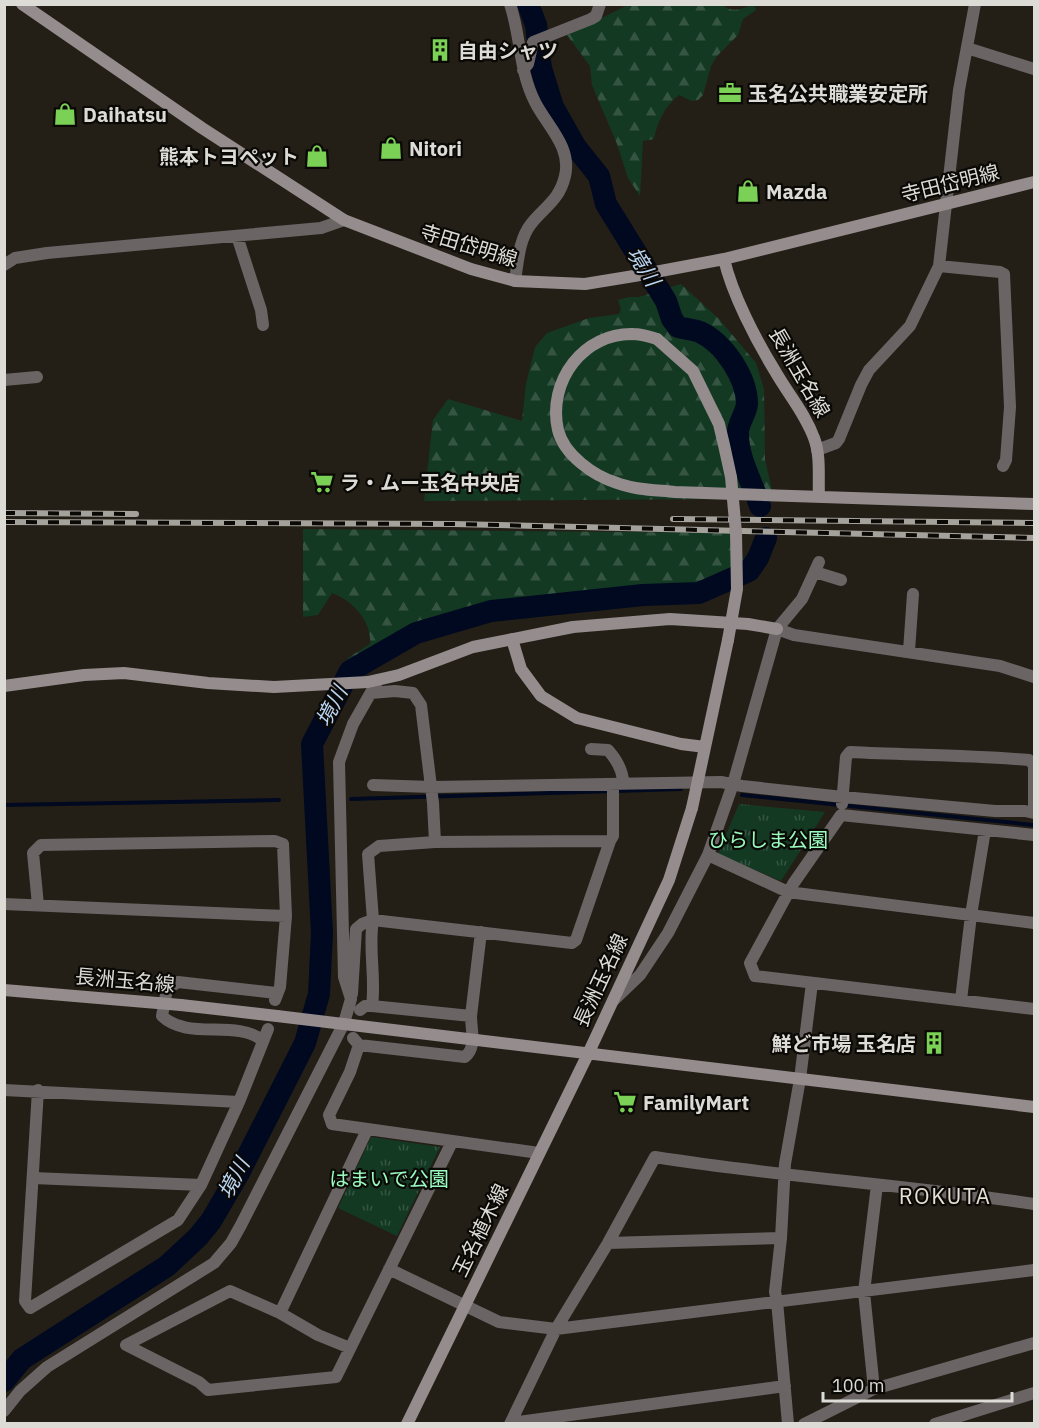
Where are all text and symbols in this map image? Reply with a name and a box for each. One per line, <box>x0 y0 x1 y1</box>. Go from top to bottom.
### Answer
building icon: 自由シャツ <box>427 37 453 63</box>
place label: 自由シャツ <box>458 37 558 64</box>
office icon: 玉名公共職業安定所 <box>717 80 743 106</box>
place label: 玉名公共職業安定所 <box>748 80 928 107</box>
shop icon: Daihatsu <box>52 101 78 127</box>
place label: Daihatsu <box>83 101 167 128</box>
shop icon: Nitori <box>378 135 404 161</box>
place label: Nitori <box>409 135 462 162</box>
place label: 熊本トヨペット <box>159 143 299 170</box>
shop icon: 熊本トヨペット <box>304 143 330 169</box>
street label: 寺田岱明線 <box>898 158 1002 208</box>
shop icon: Mazda <box>735 178 761 204</box>
place label: Mazda <box>766 178 827 205</box>
street label: 寺田岱明線 <box>417 217 521 273</box>
water label: 境川 <box>621 241 668 293</box>
street label: 長洲玉名線 <box>763 322 837 422</box>
supermarket icon: ラ・ムー玉名中央店 <box>309 469 335 495</box>
place label: ラ・ムー玉名中央店 <box>340 469 520 496</box>
water label: 境川 <box>309 679 354 731</box>
park label: ひらしま公園 <box>708 826 828 853</box>
street label: 長洲玉名線 <box>567 929 633 1031</box>
street label: 長洲玉名線 <box>74 962 176 998</box>
place label: 鮮ど市場 玉名店 <box>771 1030 916 1057</box>
building icon: 鮮ど市場 玉名店 <box>921 1030 947 1056</box>
supermarket icon: FamilyMart <box>612 1089 638 1115</box>
place label: FamilyMart <box>643 1089 749 1116</box>
water label: 境川 <box>211 1151 256 1203</box>
park label: はまいで公園 <box>329 1165 449 1192</box>
street label: 玉名植木線 <box>446 1179 514 1281</box>
district label: ROKUTA <box>899 1181 991 1210</box>
scale bar <box>823 1365 1012 1403</box>
text: 100 m <box>832 1374 884 1397</box>

